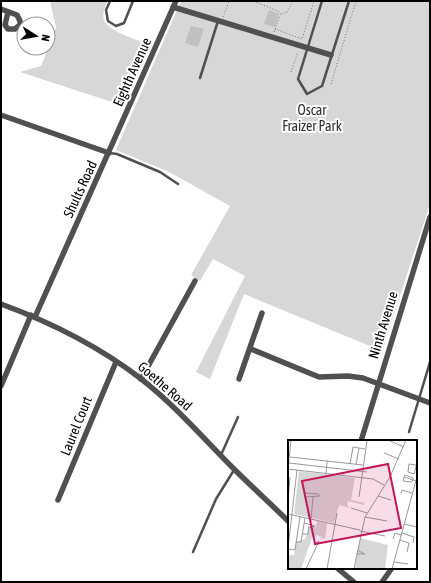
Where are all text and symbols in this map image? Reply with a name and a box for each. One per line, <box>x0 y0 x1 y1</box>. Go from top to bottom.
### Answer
north arrow <box>16 16 56 56</box>
text: N <box>39 34 52 42</box>
street label: Eighth Avenue <box>110 35 154 109</box>
park label: Oscar Fraizer Park <box>282 102 342 134</box>
street label: Shults Road <box>60 158 100 220</box>
street label: Ninth Avenue <box>365 289 401 361</box>
street label: Goethe Road <box>135 358 195 414</box>
street label: Laurel Court <box>57 394 95 458</box>
inset map <box>288 440 417 569</box>

